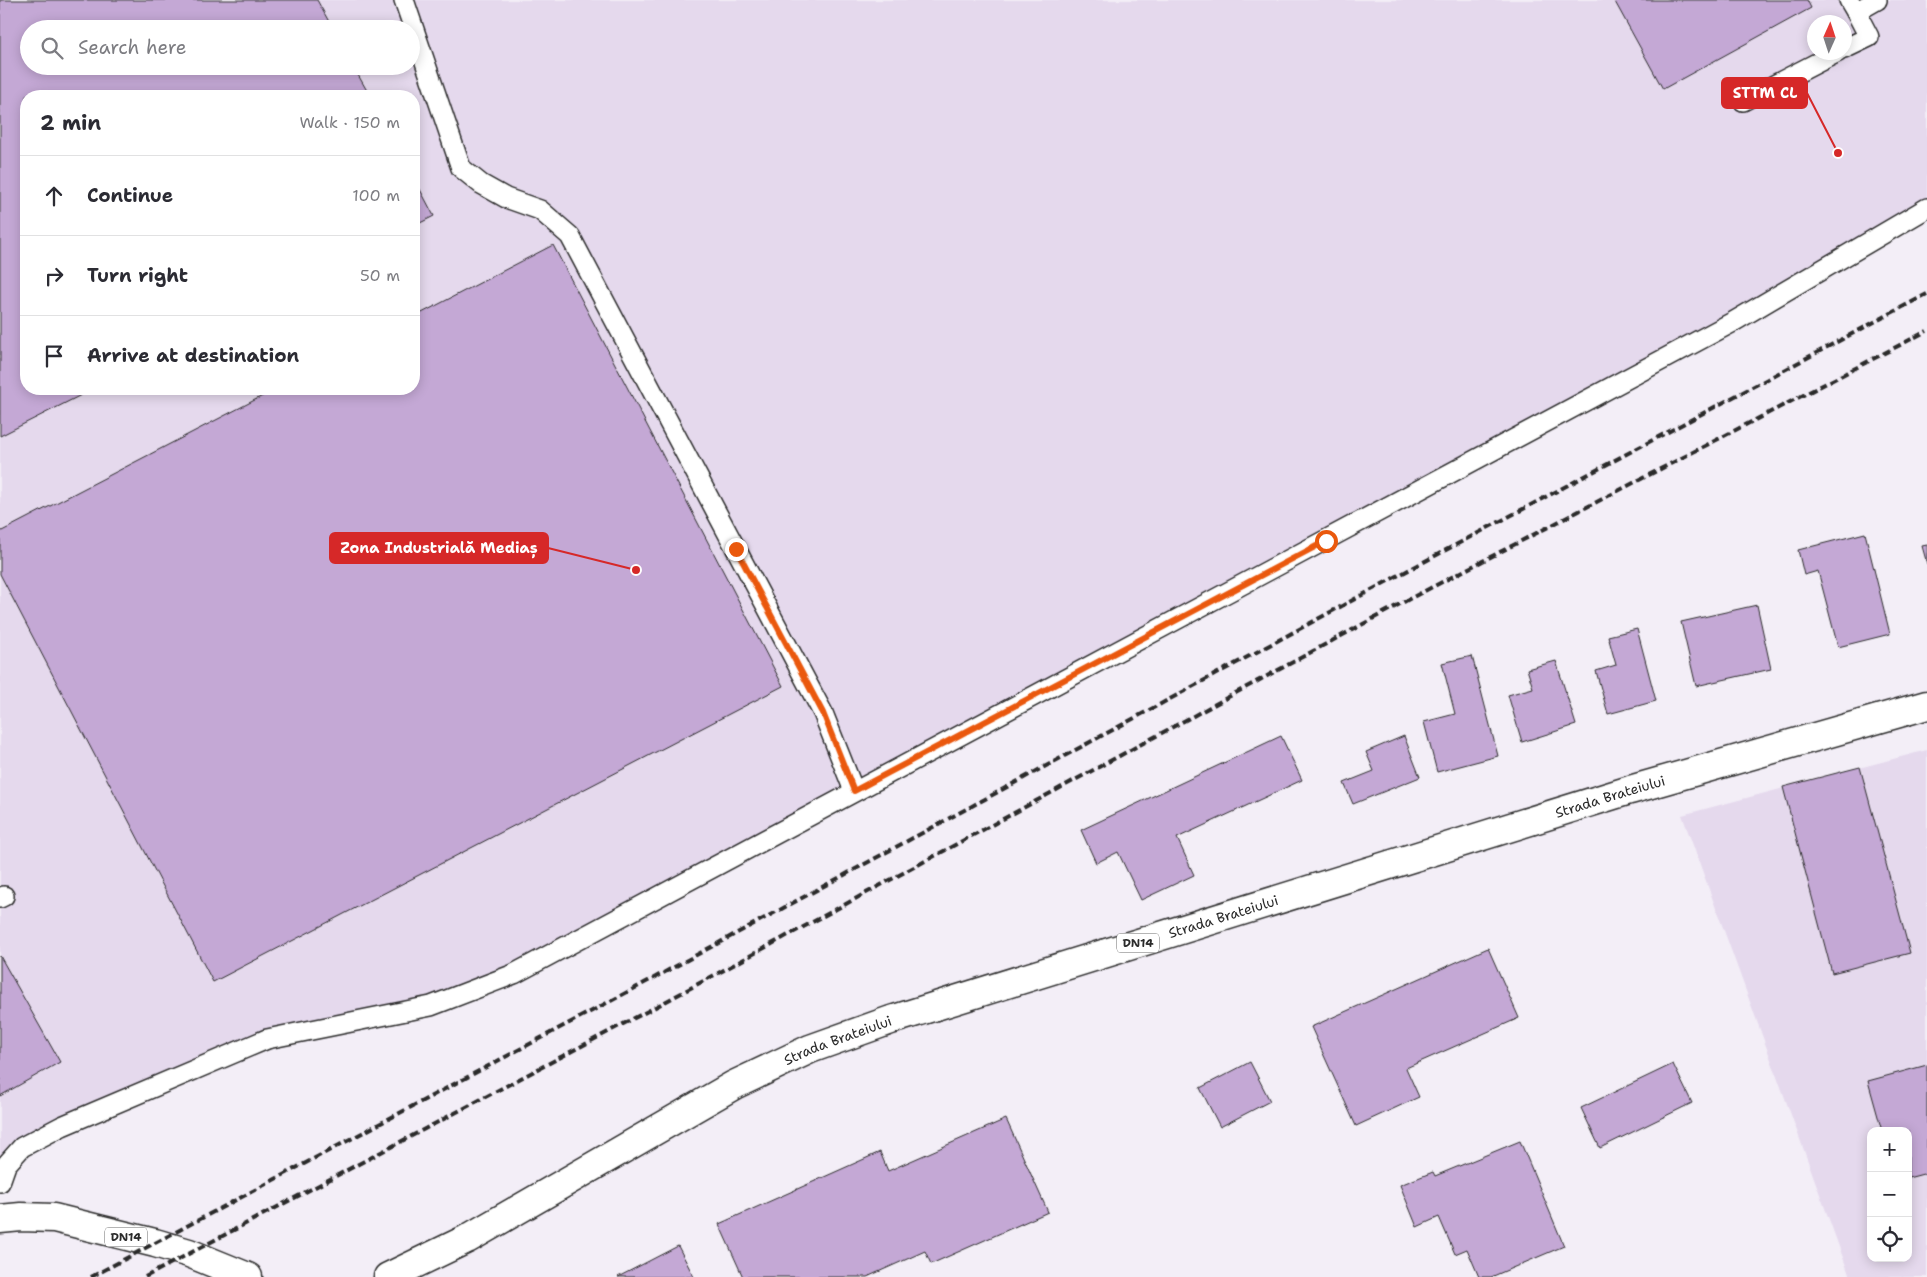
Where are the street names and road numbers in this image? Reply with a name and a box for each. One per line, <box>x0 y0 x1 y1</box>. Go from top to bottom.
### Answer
street label: Strada Brateiului <box>1553 771 1667 822</box>
street label: Strada Brateiului <box>1166 891 1280 942</box>
road number: DN14 <box>1117 934 1159 952</box>
street label: Strada Brateiului <box>781 1012 894 1069</box>
road number: DN14 <box>105 1228 147 1246</box>

